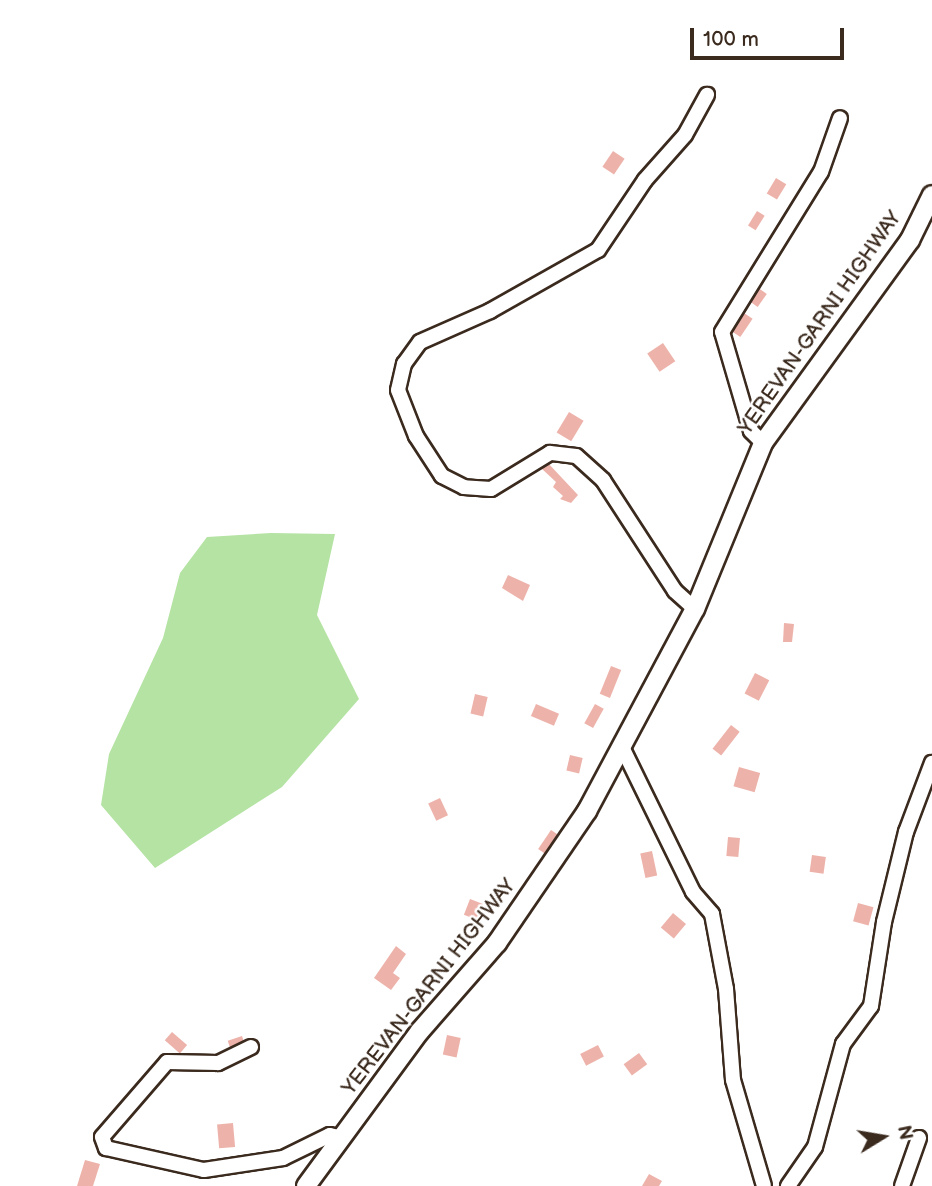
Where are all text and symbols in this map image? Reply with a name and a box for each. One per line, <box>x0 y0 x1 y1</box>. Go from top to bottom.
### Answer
scale bar <box>694 14 848 58</box>
text: 100 m <box>703 27 759 52</box>
street label: YEREVAN-GARNI HIGHWAY <box>733 206 907 440</box>
street label: YEREVAN-GARNI HIGHWAY <box>337 874 521 1100</box>
north arrow <box>848 1102 918 1172</box>
text: N <box>891 1124 917 1142</box>

